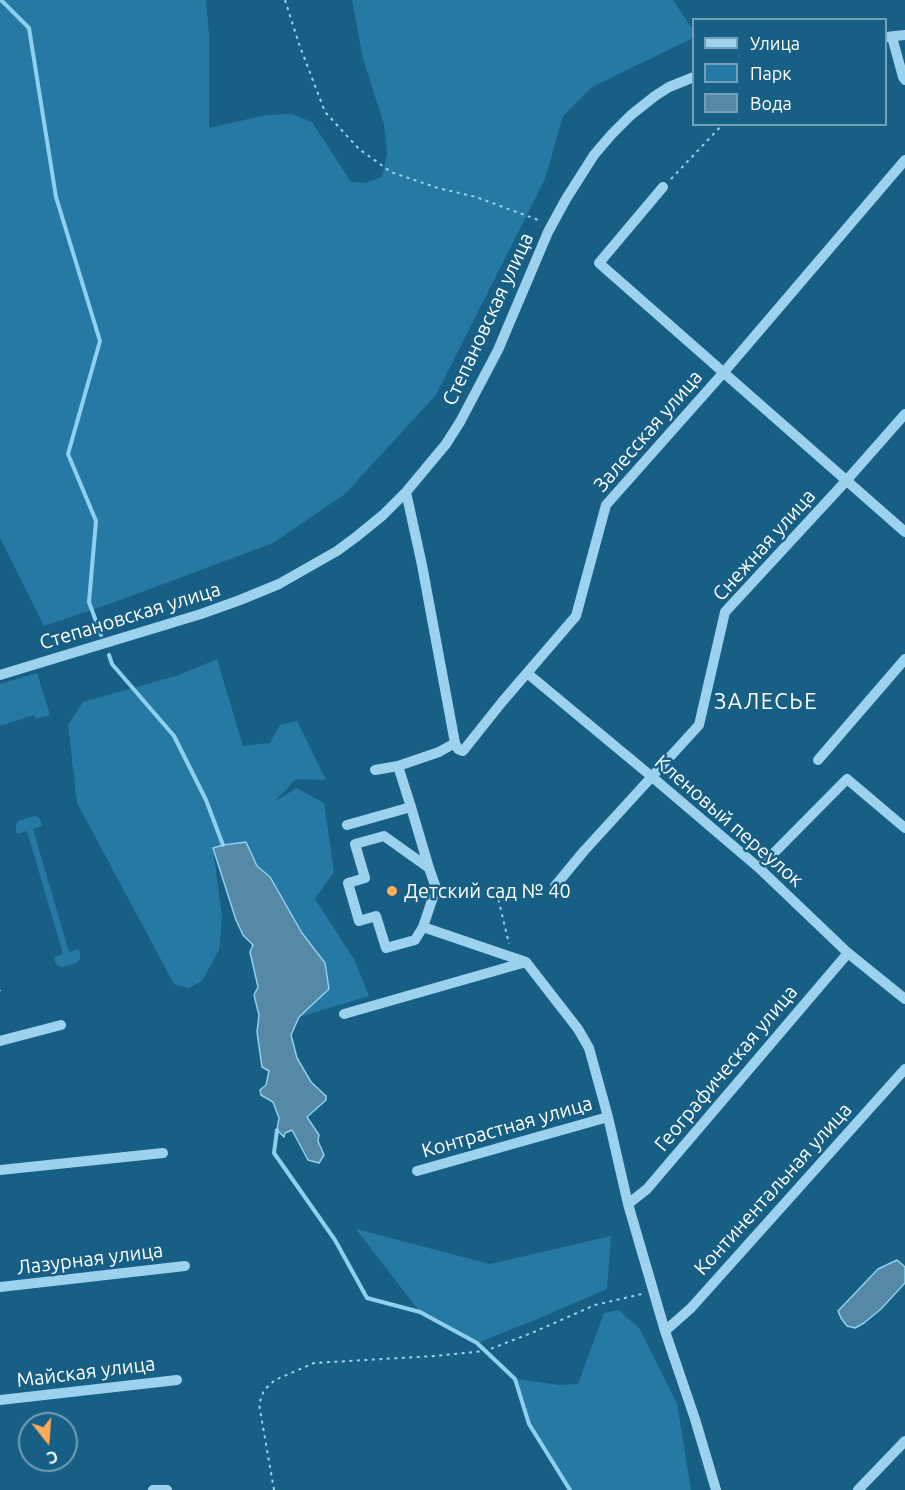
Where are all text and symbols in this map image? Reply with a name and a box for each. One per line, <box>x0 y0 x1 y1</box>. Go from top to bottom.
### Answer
legend <box>692 18 887 126</box>
text: Улица <box>750 33 800 53</box>
text: Парк <box>750 63 791 83</box>
text: Вода <box>750 93 792 113</box>
street label: Степановская улица <box>437 229 539 409</box>
street label: Залесская улица <box>589 365 707 497</box>
street label: Снежная улица <box>708 484 820 606</box>
street label: Степановская улица <box>37 577 223 655</box>
district label: ЗАЛЕСЬЕ <box>714 689 818 715</box>
street label: Кленовый переулок <box>650 750 808 892</box>
place label: Детский сад № 40 <box>404 879 571 903</box>
marker: Детский сад № 40 <box>385 884 399 898</box>
street label: Географическая улица <box>650 980 802 1156</box>
street label: Контрастная улица <box>419 1091 595 1163</box>
street label: Континентальная улица <box>689 1098 857 1280</box>
street label: Лазурная улица <box>16 1238 164 1280</box>
street label: Майская улица <box>15 1352 157 1392</box>
north arrow <box>18 1412 78 1472</box>
text: С <box>45 1447 60 1467</box>

